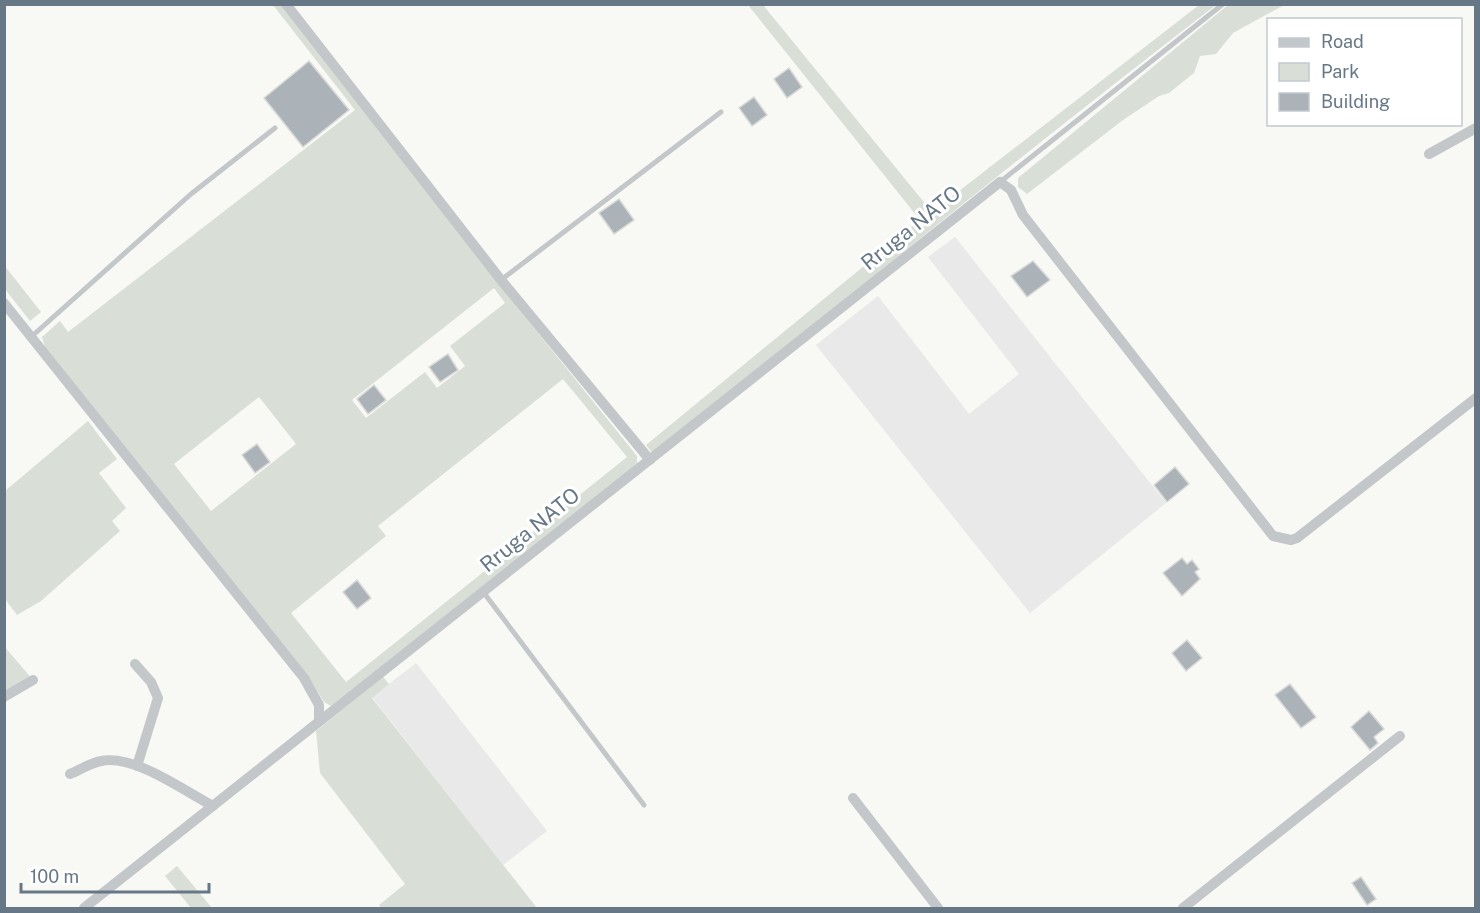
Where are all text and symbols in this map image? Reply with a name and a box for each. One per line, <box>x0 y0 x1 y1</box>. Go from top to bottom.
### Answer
legend <box>1267 18 1462 126</box>
text: Road <box>1321 31 1364 52</box>
text: Park <box>1321 61 1359 82</box>
text: Building <box>1321 91 1390 112</box>
street label: Rruga NATO <box>856 180 965 275</box>
street label: Rruga NATO <box>475 482 584 577</box>
scale bar <box>21 856 208 894</box>
text: 100 m <box>30 866 79 887</box>

